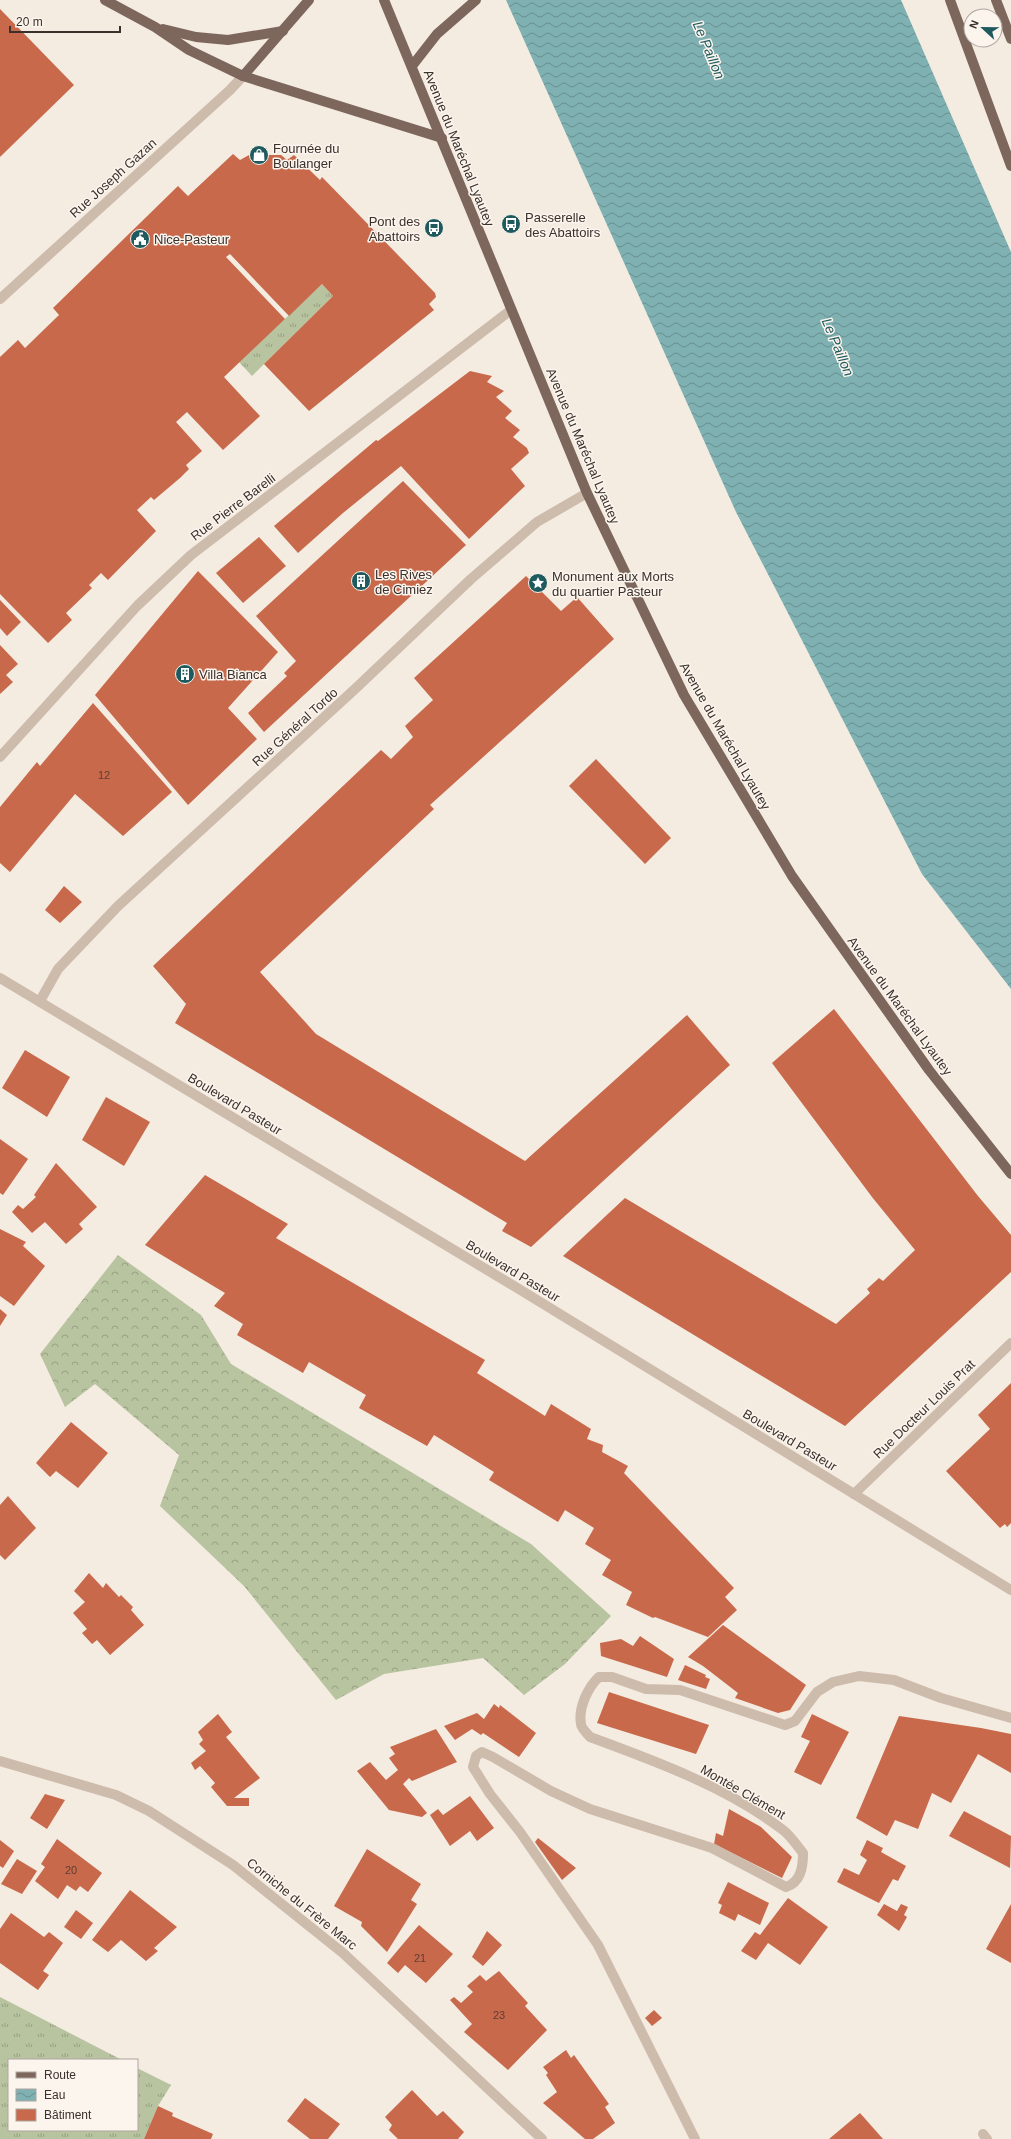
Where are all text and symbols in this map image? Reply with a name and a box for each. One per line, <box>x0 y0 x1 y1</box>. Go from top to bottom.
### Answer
scale bar <box>10 8 120 34</box>
north arrow <box>963 8 1003 48</box>
text: 20 m <box>16 15 43 29</box>
text: N <box>967 18 981 30</box>
water label: Le Paillon <box>690 19 728 82</box>
street label: Avenue du Maréchal Lyautey <box>421 67 498 229</box>
street label: Rue Joseph Gazan <box>67 135 159 221</box>
place label: Fournée du Boulanger <box>273 141 340 171</box>
shop icon: Fournée du Boulanger <box>248 144 270 166</box>
place label: Passerelle des Abattoirs <box>525 210 601 240</box>
bus stop icon: Passerelle des Abattoirs <box>500 213 522 235</box>
place label: Pont des Abattoirs <box>369 214 420 244</box>
bus stop icon: Pont des Abattoirs <box>423 217 445 239</box>
public building icon: Nice-Pasteur <box>129 228 151 250</box>
place label: Nice-Pasteur <box>154 232 230 247</box>
water label: Le Paillon <box>819 316 857 379</box>
street label: Avenue du Maréchal Lyautey <box>543 366 623 527</box>
street label: Rue Pierre Barelli <box>188 470 278 544</box>
place label: Les Rives de Cimiez <box>375 567 433 597</box>
place label: Monument aux Morts du quartier Pasteur <box>552 569 675 599</box>
building icon: Les Rives de Cimiez <box>350 570 372 592</box>
place icon: Monument aux Morts du quartier Pasteur <box>527 572 549 594</box>
street label: Avenue du Maréchal Lyautey <box>677 660 774 813</box>
building icon: Villa Bianca <box>174 663 196 685</box>
place label: Villa Bianca <box>199 667 267 682</box>
street label: Rue Général Tordo <box>249 685 341 769</box>
house number: 12 <box>98 769 110 781</box>
street label: Avenue du Maréchal Lyautey <box>845 934 956 1079</box>
street label: Boulevard Pasteur <box>185 1070 285 1138</box>
street label: Boulevard Pasteur <box>463 1237 563 1305</box>
street label: Rue Docteur Louis Prat <box>870 1356 978 1461</box>
street label: Boulevard Pasteur <box>740 1406 840 1474</box>
street label: Montée Clément <box>698 1762 788 1823</box>
street label: Corniche du Frère Marc <box>244 1855 360 1953</box>
house number: 20 <box>65 1864 77 1876</box>
house number: 21 <box>414 1952 426 1964</box>
house number: 23 <box>493 2009 505 2021</box>
legend <box>8 2059 138 2131</box>
text: Route <box>44 2068 76 2082</box>
text: Eau <box>44 2088 65 2102</box>
text: Bâtiment <box>44 2108 92 2122</box>

